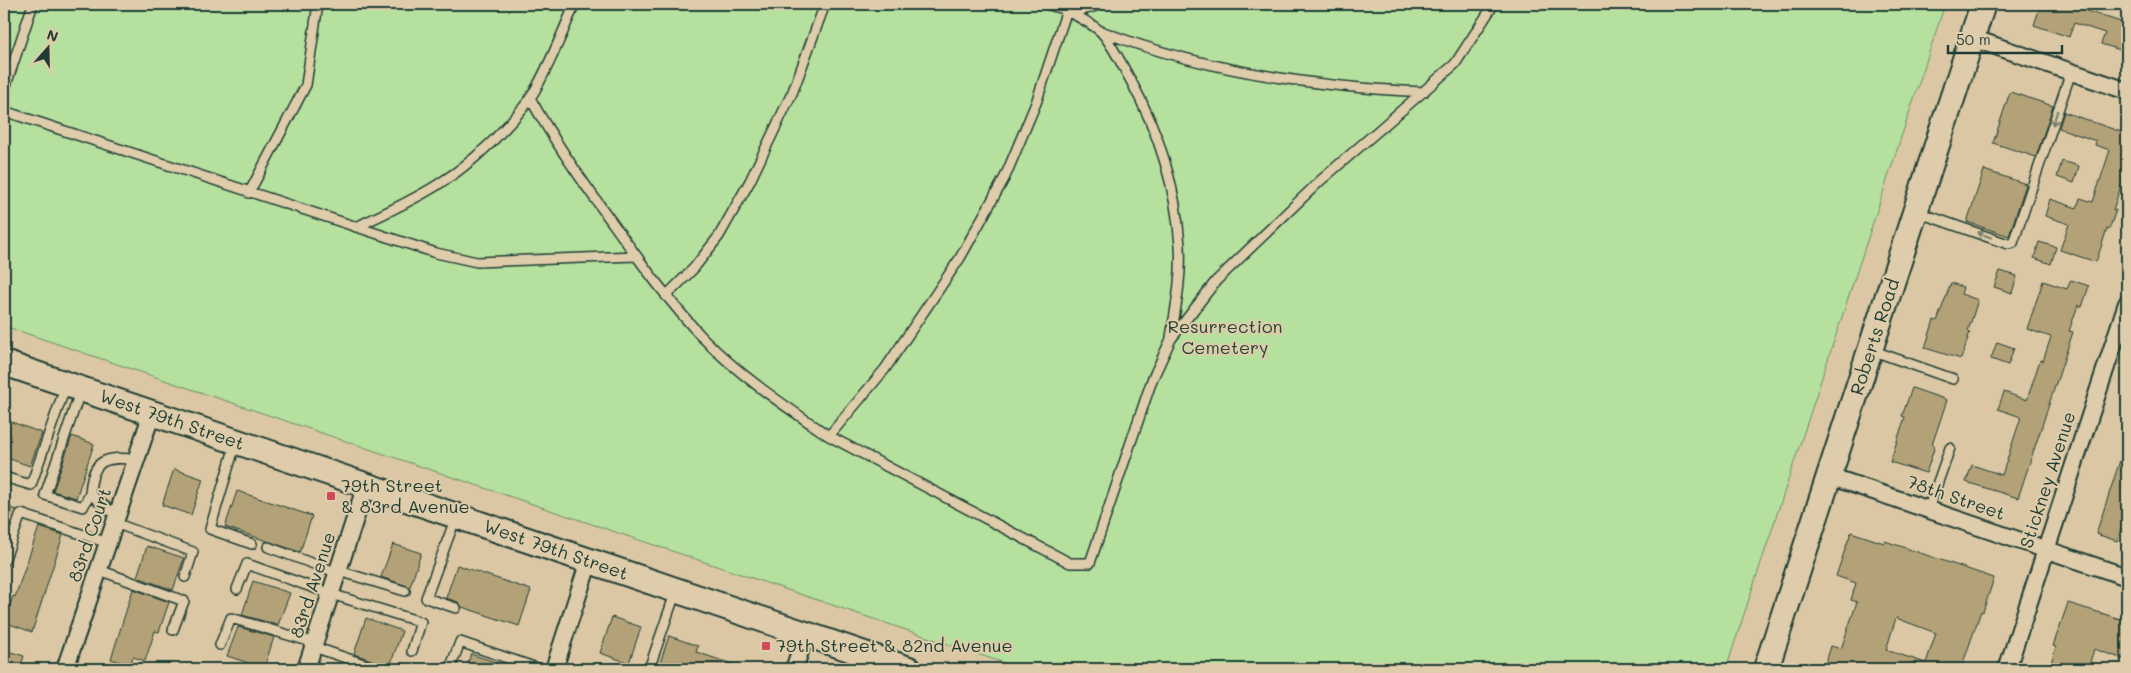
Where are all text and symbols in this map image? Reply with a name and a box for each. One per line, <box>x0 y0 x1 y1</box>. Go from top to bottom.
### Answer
north arrow <box>22 22 72 72</box>
scale bar <box>1948 22 2062 54</box>
text: N <box>44 25 61 46</box>
text: 50 m <box>1956 29 1991 49</box>
one-way arrow <box>2050 110 2060 126</box>
one-way arrow <box>1976 230 1992 240</box>
street label: Roberts Road <box>1844 275 1904 398</box>
park label: Resurrection Cemetery <box>1167 314 1283 359</box>
street label: West 79th Street <box>97 383 248 455</box>
street label: Stickney Avenue <box>2014 408 2080 551</box>
street label: 78th Street <box>1904 469 2008 525</box>
place label: 79th Street & 83rd Avenue <box>341 473 470 518</box>
street label: 83rd Court <box>62 484 116 585</box>
marker: 79th Street & 83rd Avenue <box>325 490 337 502</box>
street label: West 79th Street <box>481 513 632 585</box>
street label: 83rd Avenue <box>284 529 340 641</box>
place label: 79th Street & 82nd Avenue <box>776 633 1013 657</box>
marker: 79th Street & 82nd Avenue <box>760 640 772 652</box>

